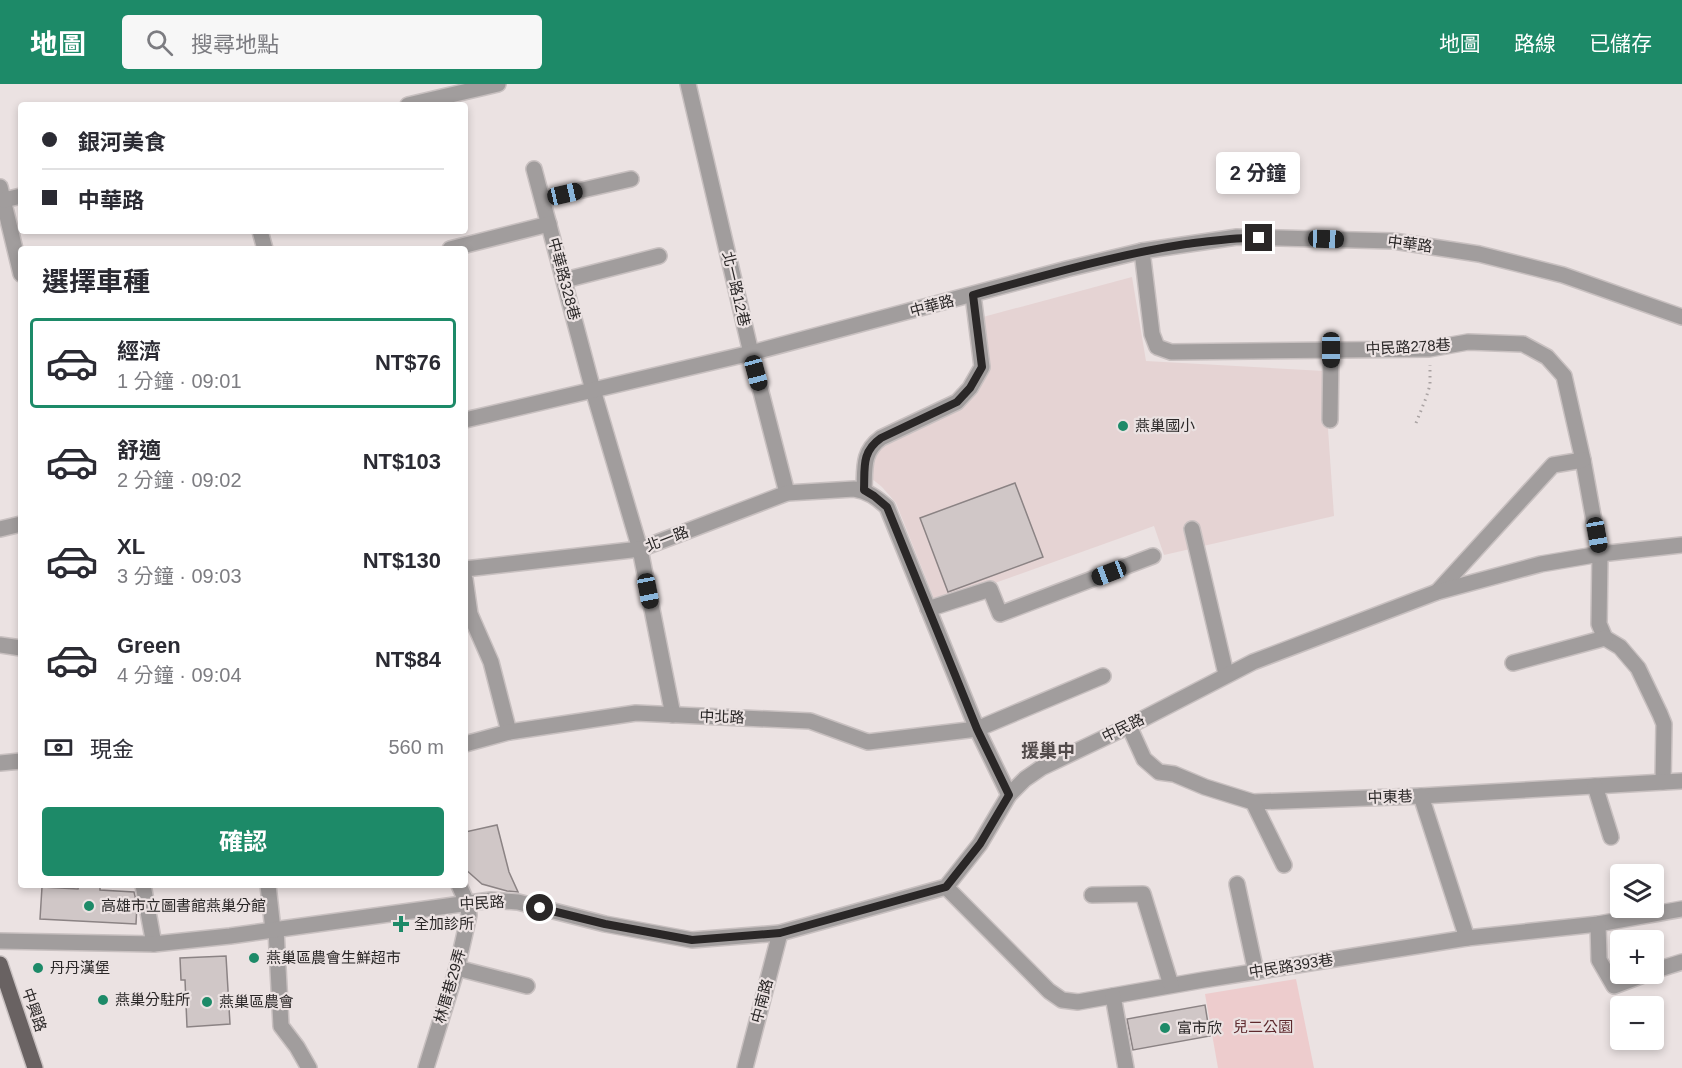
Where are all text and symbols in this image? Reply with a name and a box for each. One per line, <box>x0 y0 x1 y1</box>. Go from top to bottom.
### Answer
search box <box>122 15 542 69</box>
icon: search <box>143 26 176 59</box>
text: 地圖 <box>30 29 86 60</box>
text: 搜尋地點 <box>191 32 279 57</box>
text: 地圖 <box>1439 32 1481 55</box>
text: 路線 <box>1514 32 1556 55</box>
text: 已儲存 <box>1589 32 1652 55</box>
text: 銀河美食 <box>78 130 166 155</box>
callout: 2 分鐘 <box>1217 151 1301 193</box>
text: 2 分鐘 <box>1230 162 1286 184</box>
car <box>545 181 585 207</box>
text: 中華路 <box>78 188 144 213</box>
route end <box>1245 224 1272 251</box>
car <box>1308 229 1344 249</box>
street label: 中華路 <box>1387 232 1433 255</box>
street label: 中華路328巷 <box>545 236 584 322</box>
street label: 北一路12巷 <box>720 250 753 328</box>
text: 選擇車種 <box>42 267 150 297</box>
street label: 中華路 <box>908 291 956 320</box>
car <box>1322 332 1340 368</box>
icon: car <box>45 336 99 390</box>
street label: 中民路278巷 <box>1365 336 1451 357</box>
text: 經濟 <box>117 339 161 364</box>
text: NT$76 <box>375 350 441 375</box>
car <box>743 353 769 393</box>
text: 1 分鐘 · 09:01 <box>117 370 242 392</box>
place label: 燕巢國小 <box>1135 417 1195 434</box>
marker: 燕巢國小 <box>1116 419 1130 433</box>
icon: car <box>45 435 99 489</box>
text: 舒適 <box>117 438 161 463</box>
text: NT$103 <box>363 449 441 474</box>
text: 2 分鐘 · 09:02 <box>117 469 242 491</box>
car <box>1585 516 1609 554</box>
street label: 北一路 <box>643 523 691 555</box>
icon: car <box>45 534 99 588</box>
text: XL <box>117 534 145 559</box>
text: NT$130 <box>363 548 441 573</box>
car <box>1089 558 1129 588</box>
text: 3 分鐘 · 09:03 <box>117 565 242 587</box>
car <box>636 572 660 610</box>
icon: car <box>45 633 99 687</box>
text: Green <box>117 633 181 658</box>
text: NT$84 <box>375 647 441 672</box>
text: 4 分鐘 · 09:04 <box>117 664 242 686</box>
street label: 中北路 <box>699 707 745 726</box>
street label: 中民路 <box>1099 710 1147 745</box>
icon: cash <box>42 731 75 764</box>
text: 560 m <box>388 736 444 758</box>
text: 現金 <box>90 737 134 762</box>
district label: 援巢中 <box>1021 741 1075 761</box>
street label: 中東巷 <box>1367 787 1413 806</box>
button: 確認 <box>42 807 444 876</box>
map controls <box>1610 864 1664 1050</box>
button: layers <box>1610 864 1664 918</box>
street label: 中民路 <box>459 893 505 912</box>
route start <box>526 894 553 921</box>
place label: 高雄市立圖書館燕巢分館 <box>101 897 266 914</box>
marker: 高雄市立圖書館燕巢分館 <box>82 899 96 913</box>
marker: 全加診所 <box>392 915 410 933</box>
place label: 全加診所 <box>414 915 474 932</box>
button: + <box>1610 930 1664 984</box>
street label: 林厝巷29弄 <box>431 947 468 1025</box>
place label: 燕巢區農會生鮮超市 <box>266 949 401 966</box>
street label: 中民路393巷 <box>1248 950 1334 981</box>
marker: 燕巢區農會生鮮超市 <box>247 951 261 965</box>
place label: 丹丹漢堡 <box>50 959 110 976</box>
marker: 丹丹漢堡 <box>31 961 45 975</box>
street label: 中南路 <box>747 977 776 1025</box>
street label: 中興路 <box>19 986 50 1034</box>
place label: 燕巢分駐所 <box>115 991 190 1008</box>
marker: 燕巢分駐所 <box>96 993 110 1007</box>
place label: 燕巢區農會 <box>219 993 294 1010</box>
marker: 燕巢區農會 <box>200 995 214 1009</box>
button: − <box>1610 996 1664 1050</box>
park label: 兒二公園 <box>1233 1018 1293 1035</box>
place label: 富市欣 <box>1177 1019 1222 1036</box>
marker: 富市欣 <box>1158 1021 1172 1035</box>

